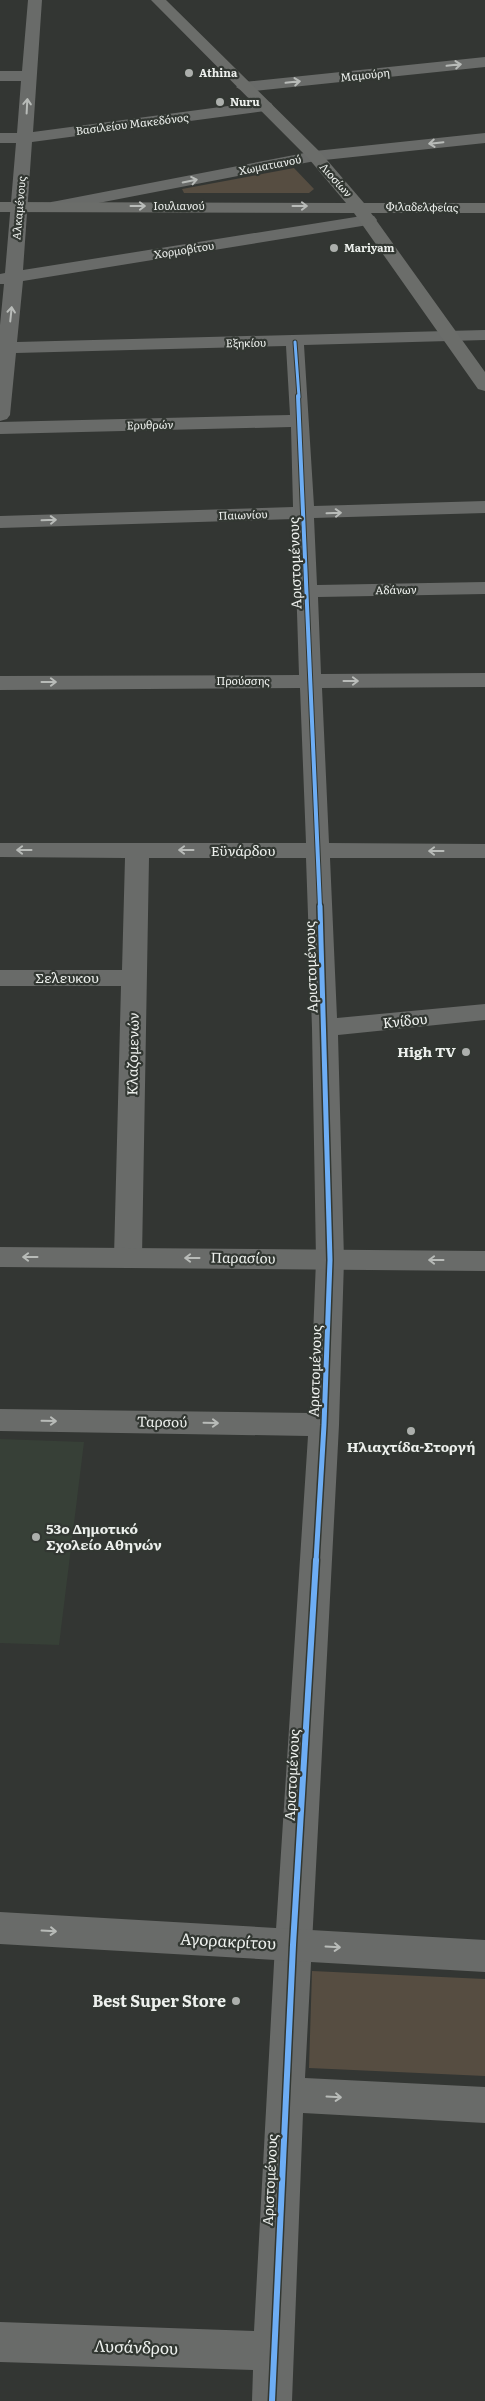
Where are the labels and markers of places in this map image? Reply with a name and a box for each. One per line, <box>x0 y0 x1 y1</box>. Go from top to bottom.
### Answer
place label: Athina <box>199 64 238 80</box>
marker: Athina <box>183 67 195 79</box>
place label: Nuru <box>230 93 260 109</box>
marker: Nuru <box>214 96 226 108</box>
place label: Mariyam <box>344 239 394 255</box>
marker: Mariyam <box>328 242 340 254</box>
place label: High TV <box>397 1041 456 1061</box>
marker: High TV <box>460 1046 472 1058</box>
marker: Ηλιαχτίδα-Στοργή <box>405 1425 417 1437</box>
place label: Ηλιαχτίδα-Στοργή <box>347 1436 475 1456</box>
place label: 53ο Δημοτικό Σχολείο Αθηνών <box>46 1518 162 1554</box>
marker: 53ο Δημοτικό Σχολείο Αθηνών <box>30 1531 42 1543</box>
place label: Best Super Store <box>92 1988 226 2012</box>
marker: Best Super Store <box>230 1995 242 2007</box>

